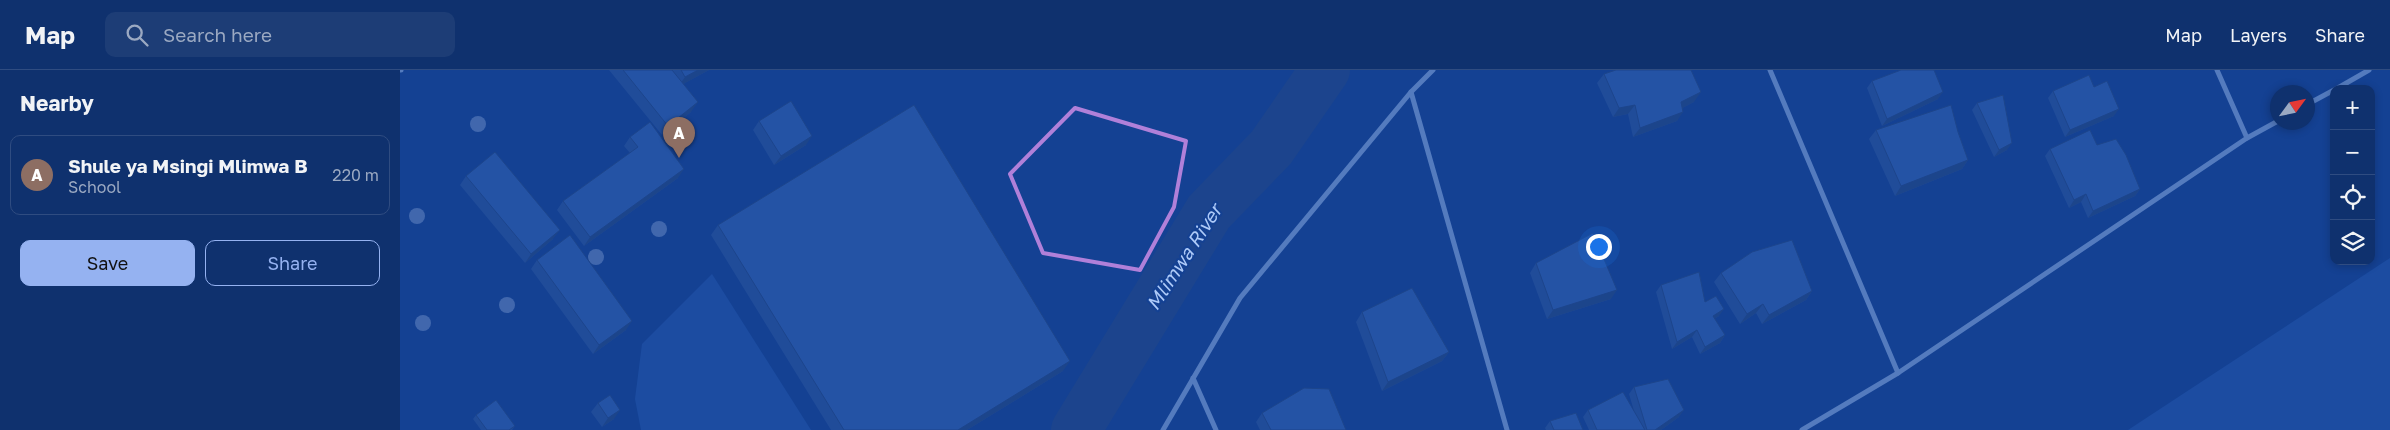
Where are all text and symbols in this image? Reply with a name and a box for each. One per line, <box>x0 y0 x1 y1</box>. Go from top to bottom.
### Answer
search box <box>105 12 455 57</box>
text: Map <box>25 20 75 49</box>
icon: search <box>123 21 151 49</box>
text: Search here <box>163 23 272 46</box>
text: Map <box>2165 24 2202 46</box>
text: Layers <box>2230 24 2287 46</box>
text: Share <box>2315 24 2365 46</box>
north arrow <box>2270 85 2315 130</box>
map controls <box>2330 85 2375 265</box>
button: + <box>2330 85 2375 130</box>
text: Nearby <box>20 90 94 116</box>
pin: A <box>663 117 695 158</box>
button: − <box>2330 130 2375 175</box>
text: Shule ya Msingi Mlimwa B <box>68 154 308 177</box>
text: A <box>31 165 43 185</box>
text: 220 m <box>332 165 379 185</box>
button: locate <box>2330 175 2375 220</box>
text: School <box>68 177 121 197</box>
water label: Mlimwa River <box>1141 197 1228 314</box>
button: layers <box>2330 220 2375 265</box>
your location <box>1586 234 1612 260</box>
button: Save <box>20 240 195 286</box>
button: Share <box>205 240 380 286</box>

